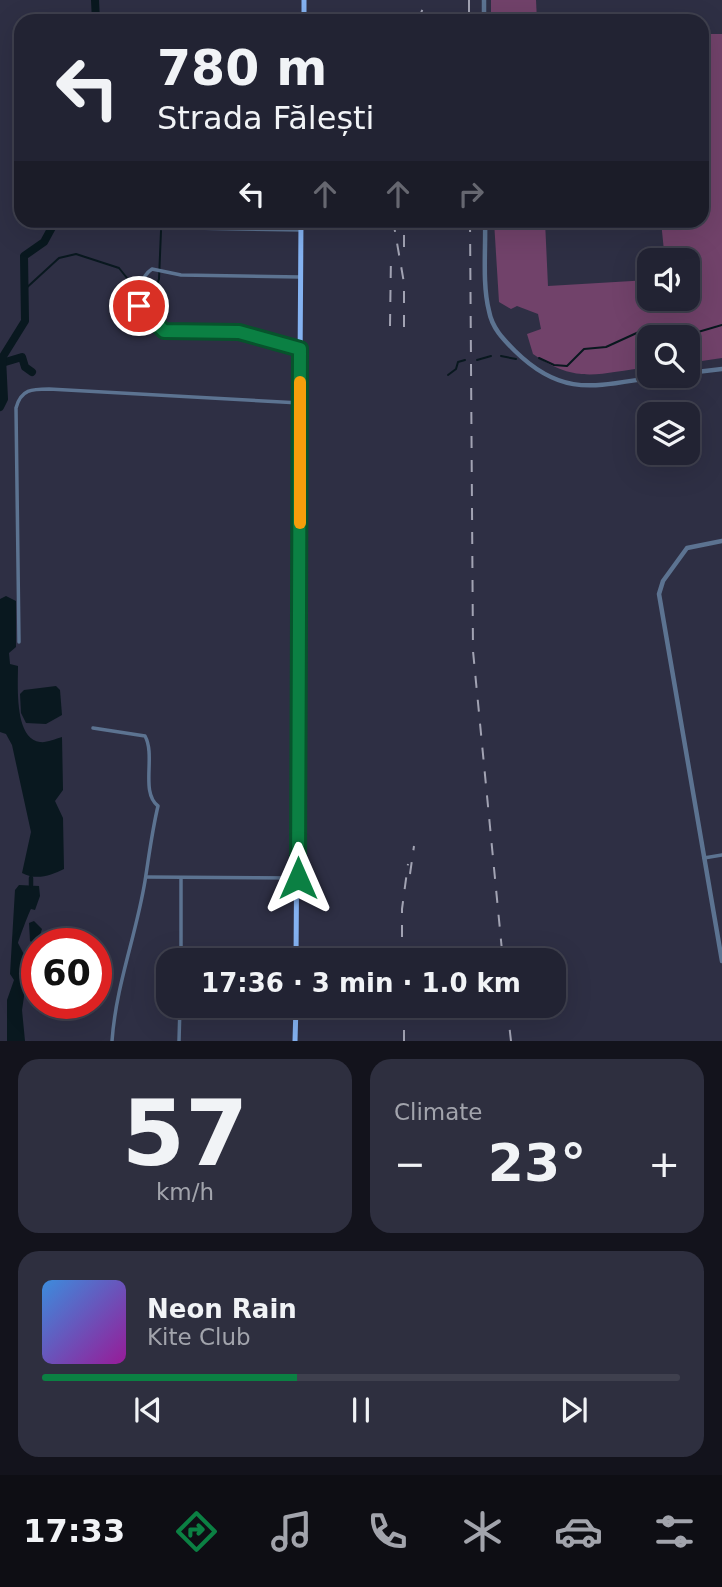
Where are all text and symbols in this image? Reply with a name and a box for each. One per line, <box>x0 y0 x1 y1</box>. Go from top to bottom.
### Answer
text: 780 m <box>157 40 327 97</box>
icon: left <box>42 42 133 133</box>
text: Strada Fălești <box>157 99 374 137</box>
icon: left <box>233 175 271 213</box>
icon: ahead <box>306 175 344 213</box>
icon: ahead <box>379 175 417 213</box>
icon: right <box>452 175 490 213</box>
map controls <box>637 248 700 465</box>
button: sound <box>637 248 700 311</box>
pin <box>109 276 169 336</box>
icon: arrive <box>120 287 158 325</box>
button: search <box>637 325 700 388</box>
button: layers <box>637 402 700 465</box>
position arrow <box>261 841 335 915</box>
speed limit sign: 60 <box>21 928 112 1019</box>
text: 17:36 · 3 min · 1.0 km <box>201 968 521 998</box>
text: 57 <box>122 1081 248 1186</box>
text: Climate <box>394 1099 483 1125</box>
text: 23° <box>488 1133 586 1193</box>
text: − <box>394 1142 426 1186</box>
text: + <box>648 1142 680 1186</box>
text: km/h <box>156 1179 214 1205</box>
text: Neon Rain <box>147 1294 297 1324</box>
text: Kite Club <box>147 1324 251 1350</box>
icon: previous <box>129 1391 167 1429</box>
icon: pause <box>342 1391 380 1429</box>
icon: next <box>555 1391 593 1429</box>
icon: directions <box>172 1507 221 1556</box>
icon: music <box>267 1507 316 1556</box>
icon: phone <box>363 1507 412 1556</box>
icon: climate <box>458 1507 507 1556</box>
icon: car <box>554 1507 603 1556</box>
icon: filters <box>650 1507 699 1556</box>
text: 17:33 <box>23 1512 125 1550</box>

